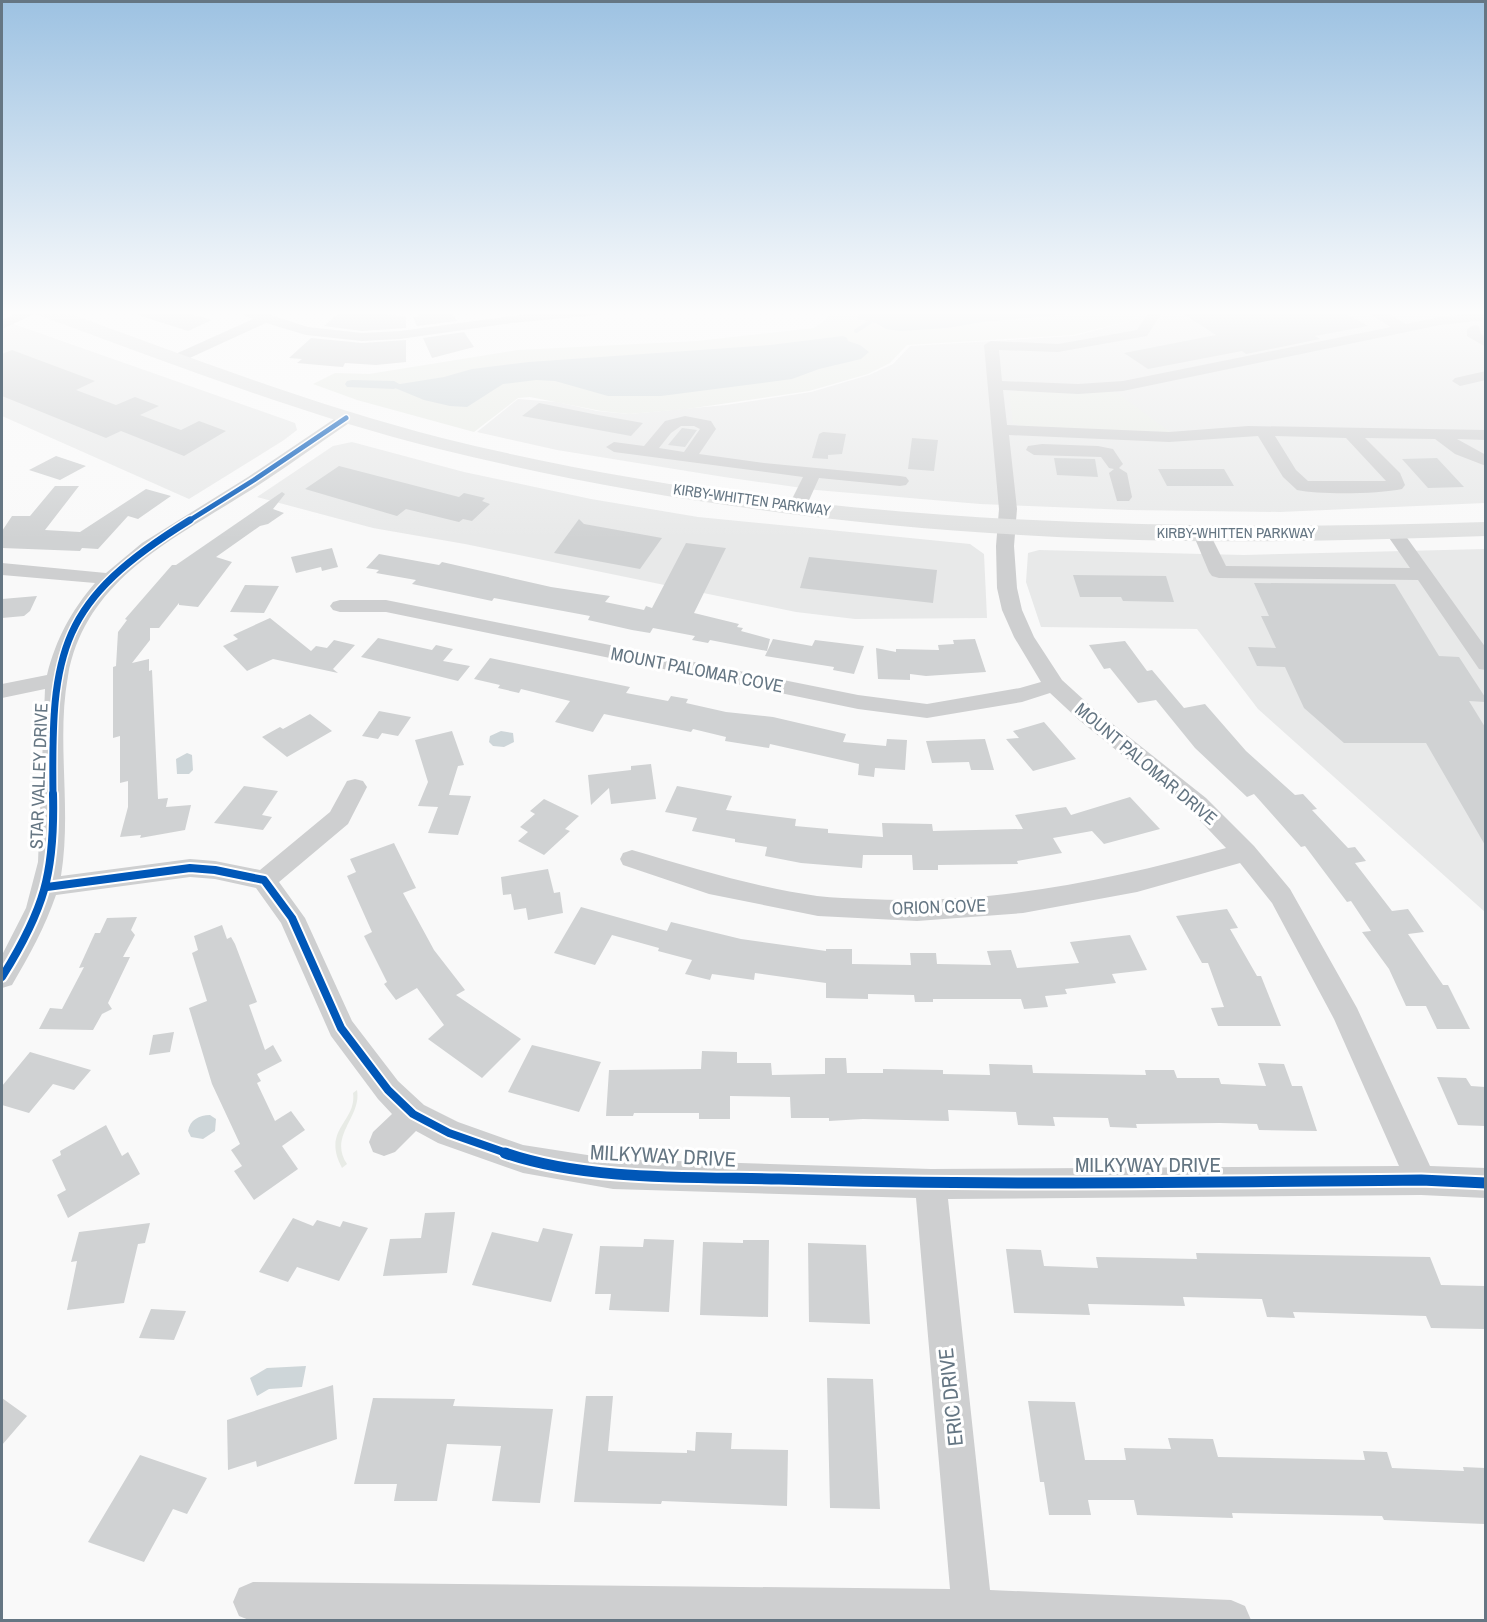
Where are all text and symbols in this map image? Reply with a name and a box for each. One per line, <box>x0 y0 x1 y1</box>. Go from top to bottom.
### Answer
street label: KIRBY-WHITTEN PARKWAY <box>672 478 833 521</box>
street label: KIRBY-WHITTEN PARKWAY <box>1157 522 1316 543</box>
street label: MOUNT PALOMAR COVE <box>609 641 785 698</box>
street label: MOUNT PALOMAR DRIVE <box>1070 697 1223 830</box>
street label: STAR VALLEY DRIVE <box>23 703 54 849</box>
street label: ORION COVE <box>891 892 987 921</box>
street label: MILKYWAY DRIVE <box>589 1137 737 1174</box>
street label: MILKYWAY DRIVE <box>1075 1150 1221 1179</box>
street label: ERIC DRIVE <box>931 1347 970 1448</box>

